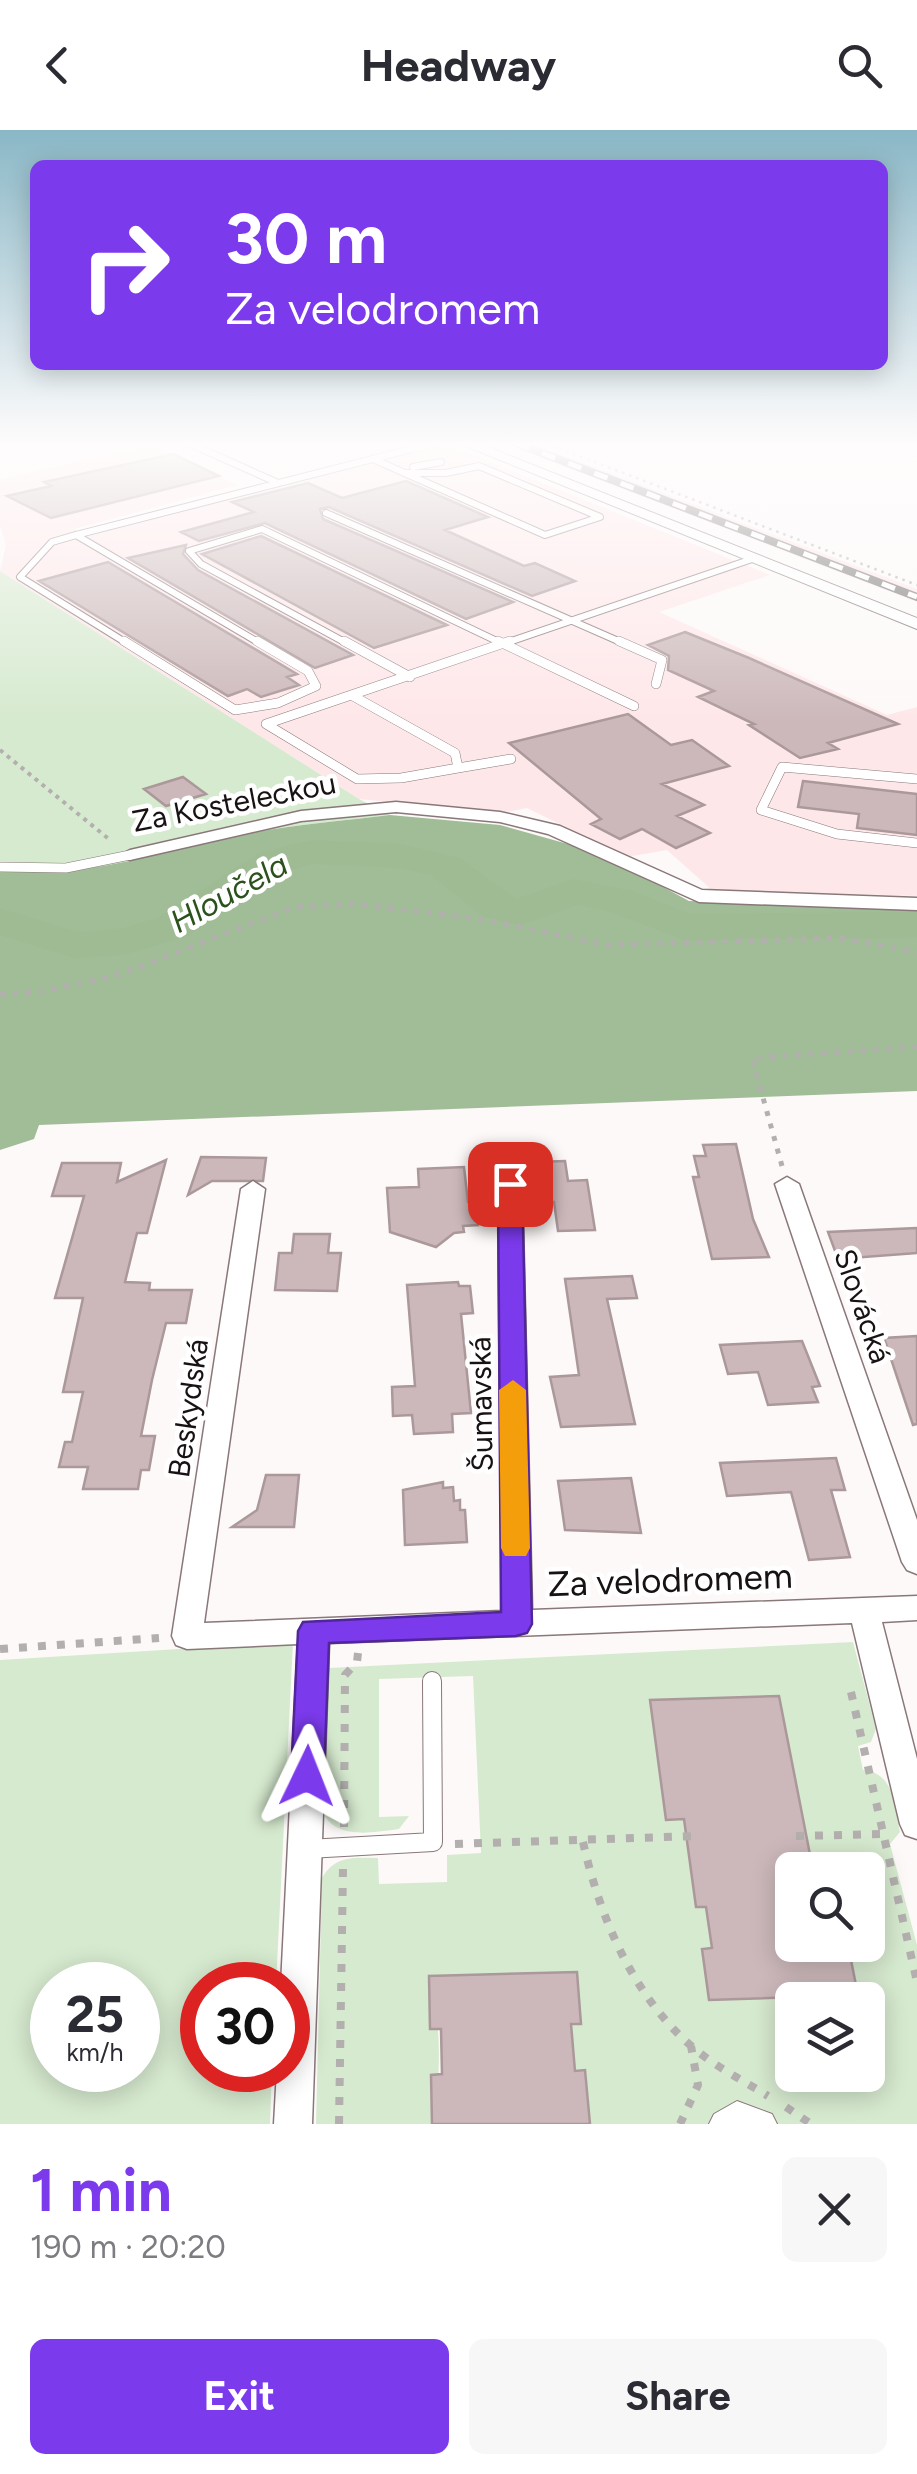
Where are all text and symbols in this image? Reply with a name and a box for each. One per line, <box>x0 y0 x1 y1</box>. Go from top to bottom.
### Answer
icon: back <box>30 38 85 93</box>
text: Headway <box>361 38 556 92</box>
icon: search <box>832 38 887 93</box>
text: 30 m <box>225 196 387 281</box>
icon: right <box>60 200 190 330</box>
text: Za velodromem <box>225 281 540 335</box>
street label: Za Kosteleckou <box>129 764 339 840</box>
water label: Hloučela <box>164 845 294 941</box>
pin <box>468 1142 553 1227</box>
icon: arrive <box>483 1157 538 1212</box>
street label: Slovácká <box>826 1244 900 1368</box>
street label: Beskydská <box>160 1336 216 1480</box>
street label: Šumavská <box>461 1336 501 1472</box>
street label: Za velodromem <box>547 1555 793 1605</box>
position arrow <box>255 1724 359 1828</box>
map controls <box>775 1852 885 2092</box>
button: search <box>775 1852 885 1962</box>
speed limit sign: 30 <box>180 1962 310 2092</box>
button: layers <box>775 1982 885 2092</box>
text: 25 <box>66 1984 124 2045</box>
text: km/h <box>66 2037 124 2067</box>
text: 1 min <box>30 2154 172 2226</box>
button: close <box>782 2157 887 2262</box>
text: 190 m · 20:20 <box>30 2228 226 2266</box>
button: Exit <box>30 2339 449 2454</box>
button: Share <box>469 2339 887 2454</box>

